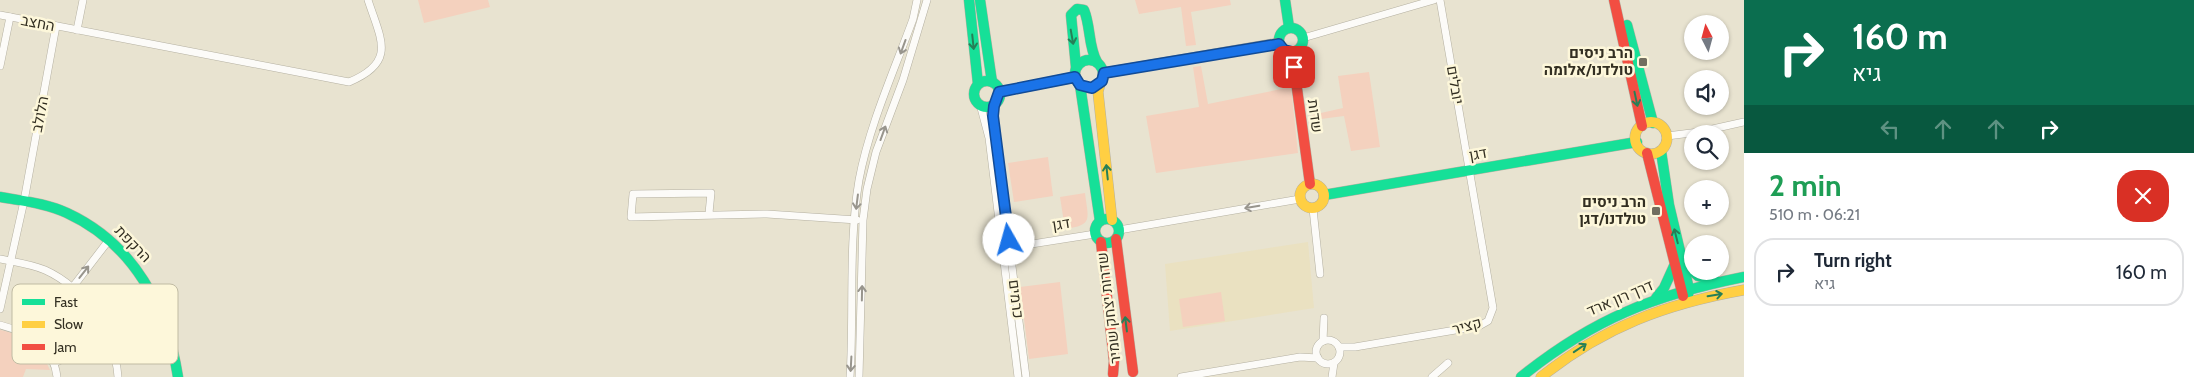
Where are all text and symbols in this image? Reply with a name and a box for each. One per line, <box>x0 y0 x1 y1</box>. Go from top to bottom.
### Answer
street label: החצב <box>20 11 56 35</box>
north arrow <box>1684 15 1729 60</box>
map controls <box>1684 15 1729 280</box>
text: 160 m <box>1852 15 1948 58</box>
icon: right <box>1769 20 1834 85</box>
one-way arrow <box>1068 28 1078 44</box>
one-way arrow <box>968 34 978 50</box>
one-way arrow <box>898 38 907 54</box>
place label: הרב ניסים טולדנו/אלומה <box>1544 44 1633 79</box>
pin <box>1273 46 1315 88</box>
icon: arrive <box>1280 53 1308 81</box>
marker: הרב ניסים טולדנו/אלומה <box>1637 56 1649 68</box>
text: גיא <box>1852 60 1881 87</box>
street label: יובלים <box>1443 64 1467 106</box>
button: sound <box>1684 70 1729 115</box>
one-way arrow <box>1632 90 1641 106</box>
street label: הלולב <box>28 94 52 134</box>
street label: שדות <box>1304 98 1326 134</box>
icon: left <box>1876 115 1904 143</box>
icon: ahead <box>1929 115 1957 143</box>
icon: ahead <box>1982 115 2010 143</box>
icon: right <box>2035 115 2063 143</box>
button: search <box>1684 125 1729 170</box>
one-way arrow <box>879 126 888 142</box>
street label: דגן <box>1468 144 1489 164</box>
one-way arrow <box>1102 164 1112 180</box>
text: 2 min <box>1769 167 1841 204</box>
button: close <box>2117 170 2169 222</box>
button: + <box>1684 180 1729 225</box>
one-way arrow <box>851 193 861 209</box>
place label: הרב ניסים טולדנו/דגן <box>1579 193 1646 228</box>
one-way arrow <box>1244 202 1260 212</box>
marker: הרב ניסים טולדנו/דגן <box>1650 205 1662 217</box>
text: 510 m · 06:21 <box>1769 205 1860 224</box>
position arrow <box>982 213 1034 265</box>
street label: דגן <box>1051 214 1071 234</box>
street label: הרקפת <box>111 222 155 266</box>
one-way arrow <box>1671 228 1680 244</box>
button: − <box>1684 235 1729 280</box>
text: Turn right <box>1814 249 1892 272</box>
street label: שדרות יצחק שמיר <box>1093 251 1125 365</box>
icon: right <box>1771 258 1799 286</box>
text: 160 m <box>2116 261 2167 284</box>
one-way arrow <box>78 266 89 279</box>
text: גיא <box>1814 274 1835 293</box>
street label: דרך רון ארד <box>1584 276 1656 320</box>
street label: כרמים <box>1005 279 1027 319</box>
legend <box>12 284 178 364</box>
one-way arrow <box>857 286 867 302</box>
one-way arrow <box>1707 290 1723 300</box>
text: Fast <box>54 293 78 311</box>
street label: קציר <box>1450 313 1484 339</box>
text: Slow <box>54 315 83 333</box>
one-way arrow <box>1121 317 1131 333</box>
text: Jam <box>53 338 76 356</box>
one-way arrow <box>1573 343 1587 353</box>
one-way arrow <box>847 356 856 372</box>

